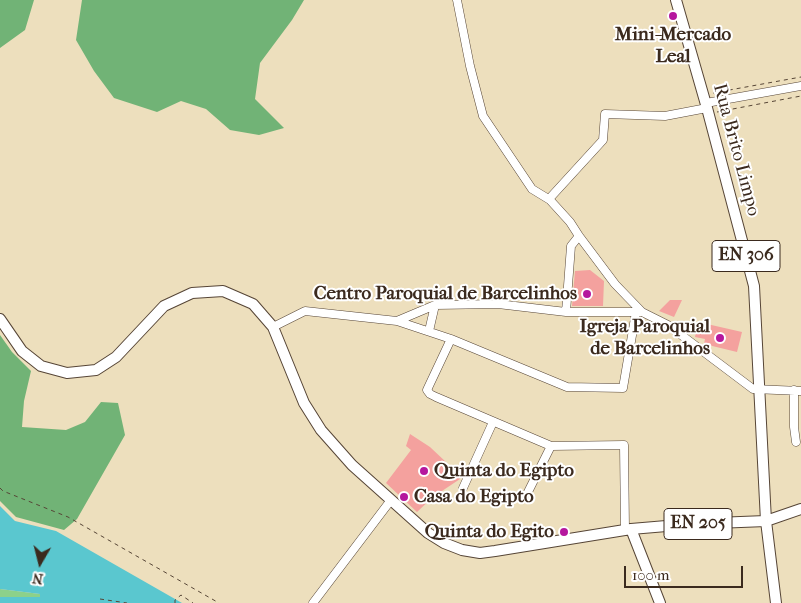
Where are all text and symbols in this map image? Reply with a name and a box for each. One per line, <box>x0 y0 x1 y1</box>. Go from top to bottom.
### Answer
marker: Mini-Mercado Leal <box>667 10 679 22</box>
place label: Mini-Mercado Leal <box>615 24 731 68</box>
street label: Rua Brito Limpo <box>707 81 765 219</box>
road number: EN 306 <box>712 240 780 272</box>
place label: Centro Paroquial de Barcelinhos <box>314 283 577 305</box>
marker: Centro Paroquial de Barcelinhos <box>581 288 593 300</box>
place label: Igreja Paroquial de Barcelinhos <box>579 316 710 360</box>
marker: Igreja Paroquial de Barcelinhos <box>714 332 726 344</box>
place label: Quinta do Egipto <box>434 460 574 482</box>
marker: Quinta do Egipto <box>418 465 430 477</box>
place label: Casa do Egipto <box>414 486 534 508</box>
marker: Casa do Egipto <box>398 491 410 503</box>
road number: EN 205 <box>664 508 732 540</box>
place label: Quinta do Egito <box>425 521 554 543</box>
marker: Quinta do Egito <box>558 526 570 538</box>
north arrow <box>15 538 65 588</box>
scale bar <box>626 556 745 588</box>
text: 100 m <box>632 566 670 584</box>
text: N <box>31 569 44 588</box>

